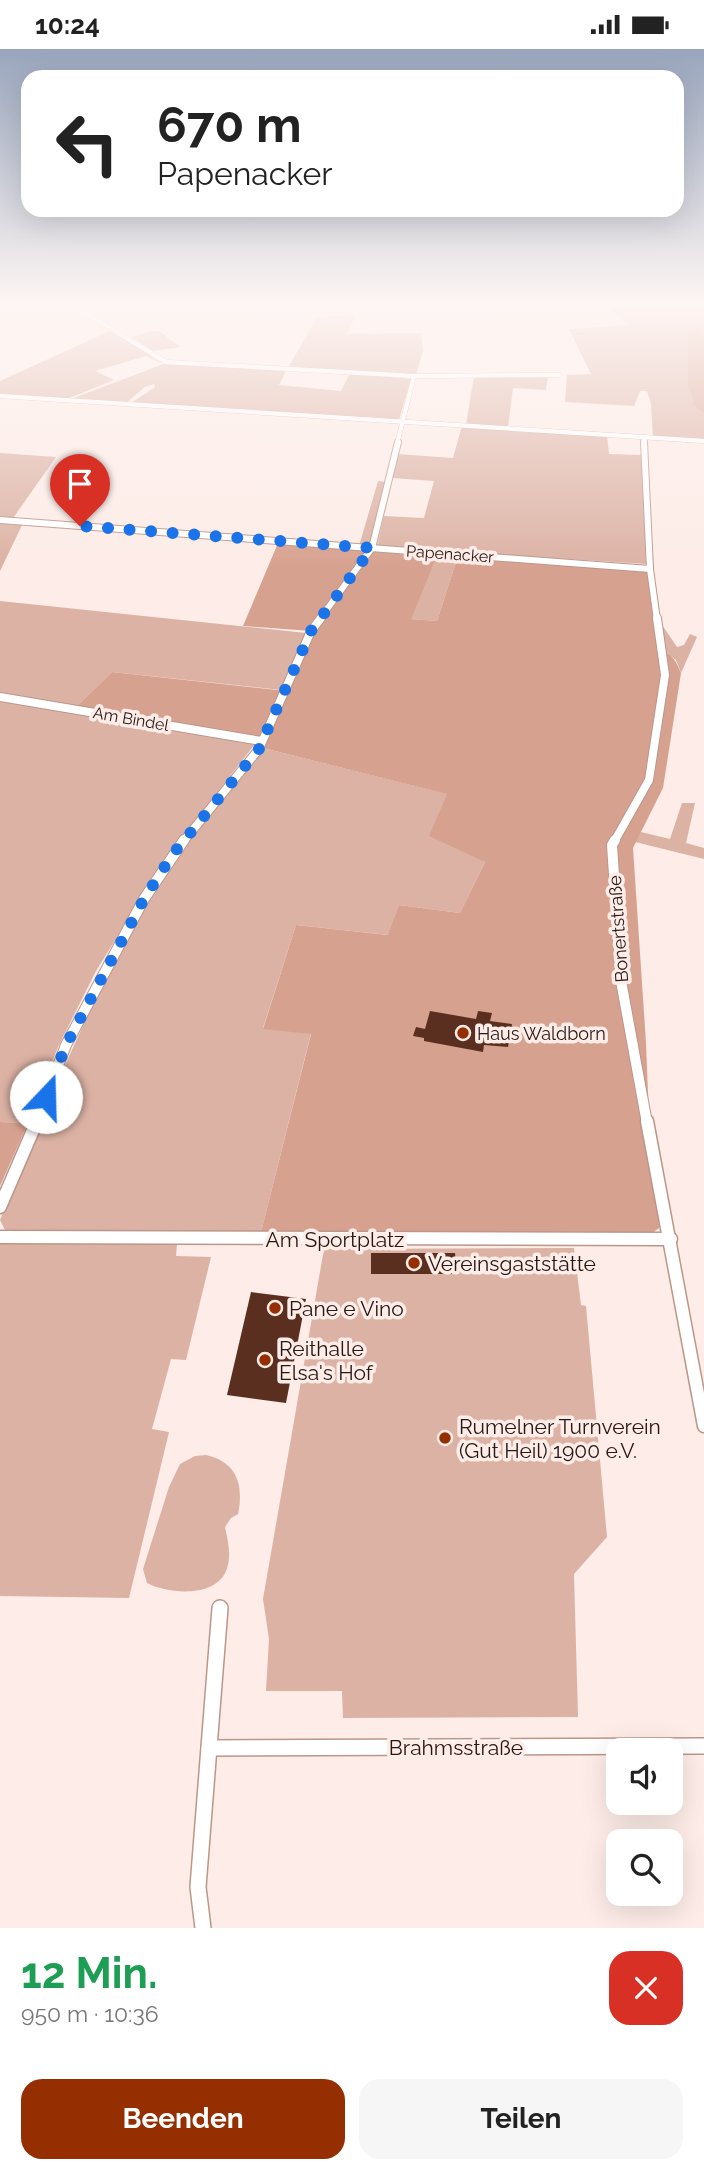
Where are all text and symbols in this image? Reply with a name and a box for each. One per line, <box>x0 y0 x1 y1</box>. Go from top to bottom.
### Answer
text: 10:24 <box>35 10 100 40</box>
text: 670 m <box>157 96 302 153</box>
icon: left <box>42 98 133 189</box>
text: Papenacker <box>157 155 332 192</box>
pin <box>50 454 110 526</box>
icon: arrive <box>61 465 99 503</box>
street label: Papenacker <box>406 541 495 567</box>
street label: Am Bindel <box>92 703 171 735</box>
street label: Bonertstraße <box>604 874 632 983</box>
place label: Haus Waldborn <box>477 1023 606 1044</box>
marker: Haus Waldborn <box>455 1025 471 1041</box>
position arrow <box>9 1060 83 1134</box>
street label: Am Sportplatz <box>266 1227 404 1252</box>
place label: Vereinsgaststätte <box>428 1251 596 1276</box>
marker: Vereinsgaststätte <box>406 1255 422 1271</box>
place label: Pane e Vino <box>289 1296 404 1321</box>
marker: Pane e Vino <box>267 1300 283 1316</box>
place label: Reithalle Elsa's Hof <box>279 1336 374 1385</box>
marker: Reithalle Elsa's Hof <box>257 1352 273 1368</box>
place label: Rumelner Turnverein (Gut Heil) 1900 e.V. <box>459 1414 661 1463</box>
marker: Rumelner Turnverein (Gut Heil) 1900 e.V. <box>437 1430 453 1446</box>
street label: Brahmsstraße <box>389 1735 523 1760</box>
map controls <box>606 1738 683 1906</box>
button: sound <box>606 1738 683 1815</box>
button: search <box>606 1829 683 1906</box>
text: 12 Min. <box>21 1949 157 1998</box>
button: close <box>609 1951 683 2025</box>
text: 950 m · 10:36 <box>21 2000 159 2027</box>
button: Beenden <box>21 2079 345 2159</box>
button: Teilen <box>359 2079 683 2159</box>

